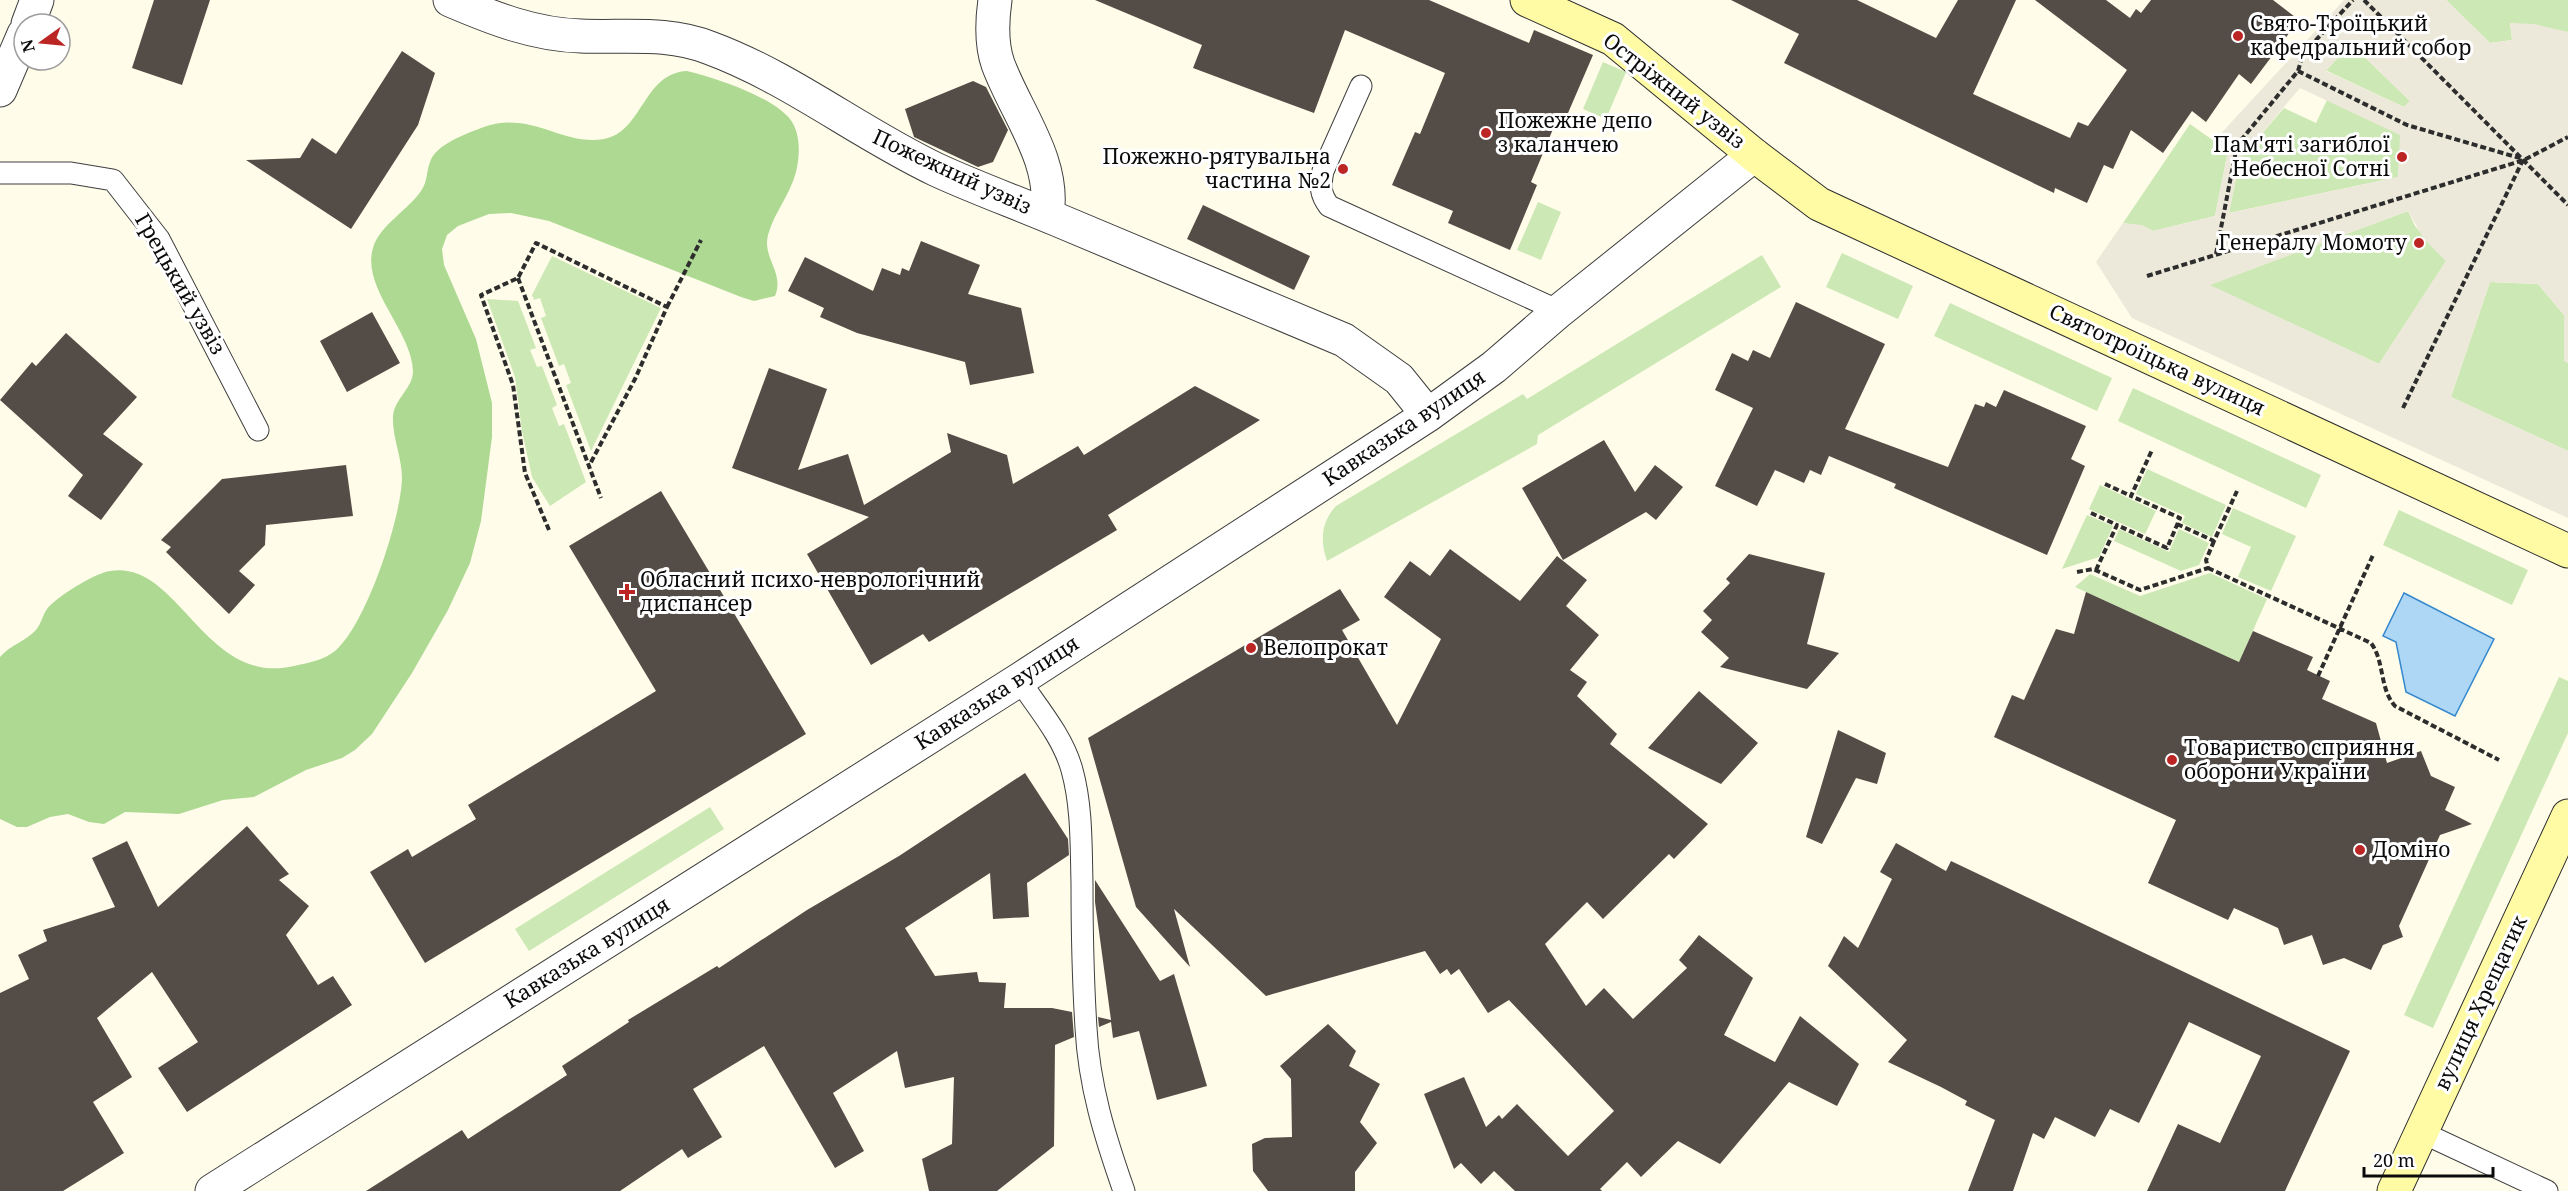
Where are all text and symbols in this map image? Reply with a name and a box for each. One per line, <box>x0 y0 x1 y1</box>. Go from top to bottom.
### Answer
place label: Свято-Троїцький кафедральний собор <box>2250 9 2471 61</box>
north arrow <box>12 12 72 72</box>
street label: Остріжний узвіз <box>1598 26 1751 155</box>
marker: Свято-Троїцький кафедральний собор <box>2231 29 2245 43</box>
text: N <box>15 37 40 55</box>
place label: Пожежне депо з каланчею <box>1498 106 1652 158</box>
street label: Пожежний узвіз <box>868 122 1036 220</box>
marker: Пожежне депо з каланчею <box>1479 126 1493 140</box>
place label: Пам'яті загиблої Небесної Сотні <box>2213 130 2390 182</box>
place label: Пожежно-рятувальна частина №2 <box>1103 142 1331 194</box>
marker: Пам'яті загиблої Небесної Сотні <box>2395 150 2409 164</box>
marker: Пожежно-рятувальна частина №2 <box>1336 162 1350 176</box>
street label: Грецький узвіз <box>129 208 233 359</box>
place label: Генералу Момоту <box>2218 228 2407 256</box>
marker: Генералу Момоту <box>2412 236 2426 250</box>
street label: Святотроїцька вулиця <box>2045 297 2270 421</box>
street label: Кавказька вулиця <box>1317 362 1490 492</box>
place label: Обласний психо-неврологічний диспансер <box>640 565 980 617</box>
marker: Обласний психо-неврологічний диспансер <box>618 583 636 601</box>
street label: Кавказька вулиця <box>909 629 1084 756</box>
place label: Велопрокат <box>1263 633 1388 661</box>
marker: Велопрокат <box>1244 641 1258 655</box>
place label: Товариство сприяння оборони України <box>2184 733 2415 785</box>
marker: Товариство сприяння оборони України <box>2165 753 2179 767</box>
place label: Доміно <box>2372 835 2450 863</box>
marker: Доміно <box>2353 843 2367 857</box>
street label: Кавказька вулиця <box>498 890 675 1014</box>
street label: вулиця Хрещатик <box>2427 910 2533 1095</box>
scale bar <box>2364 1140 2493 1178</box>
text: 20 m <box>2373 1148 2415 1172</box>

